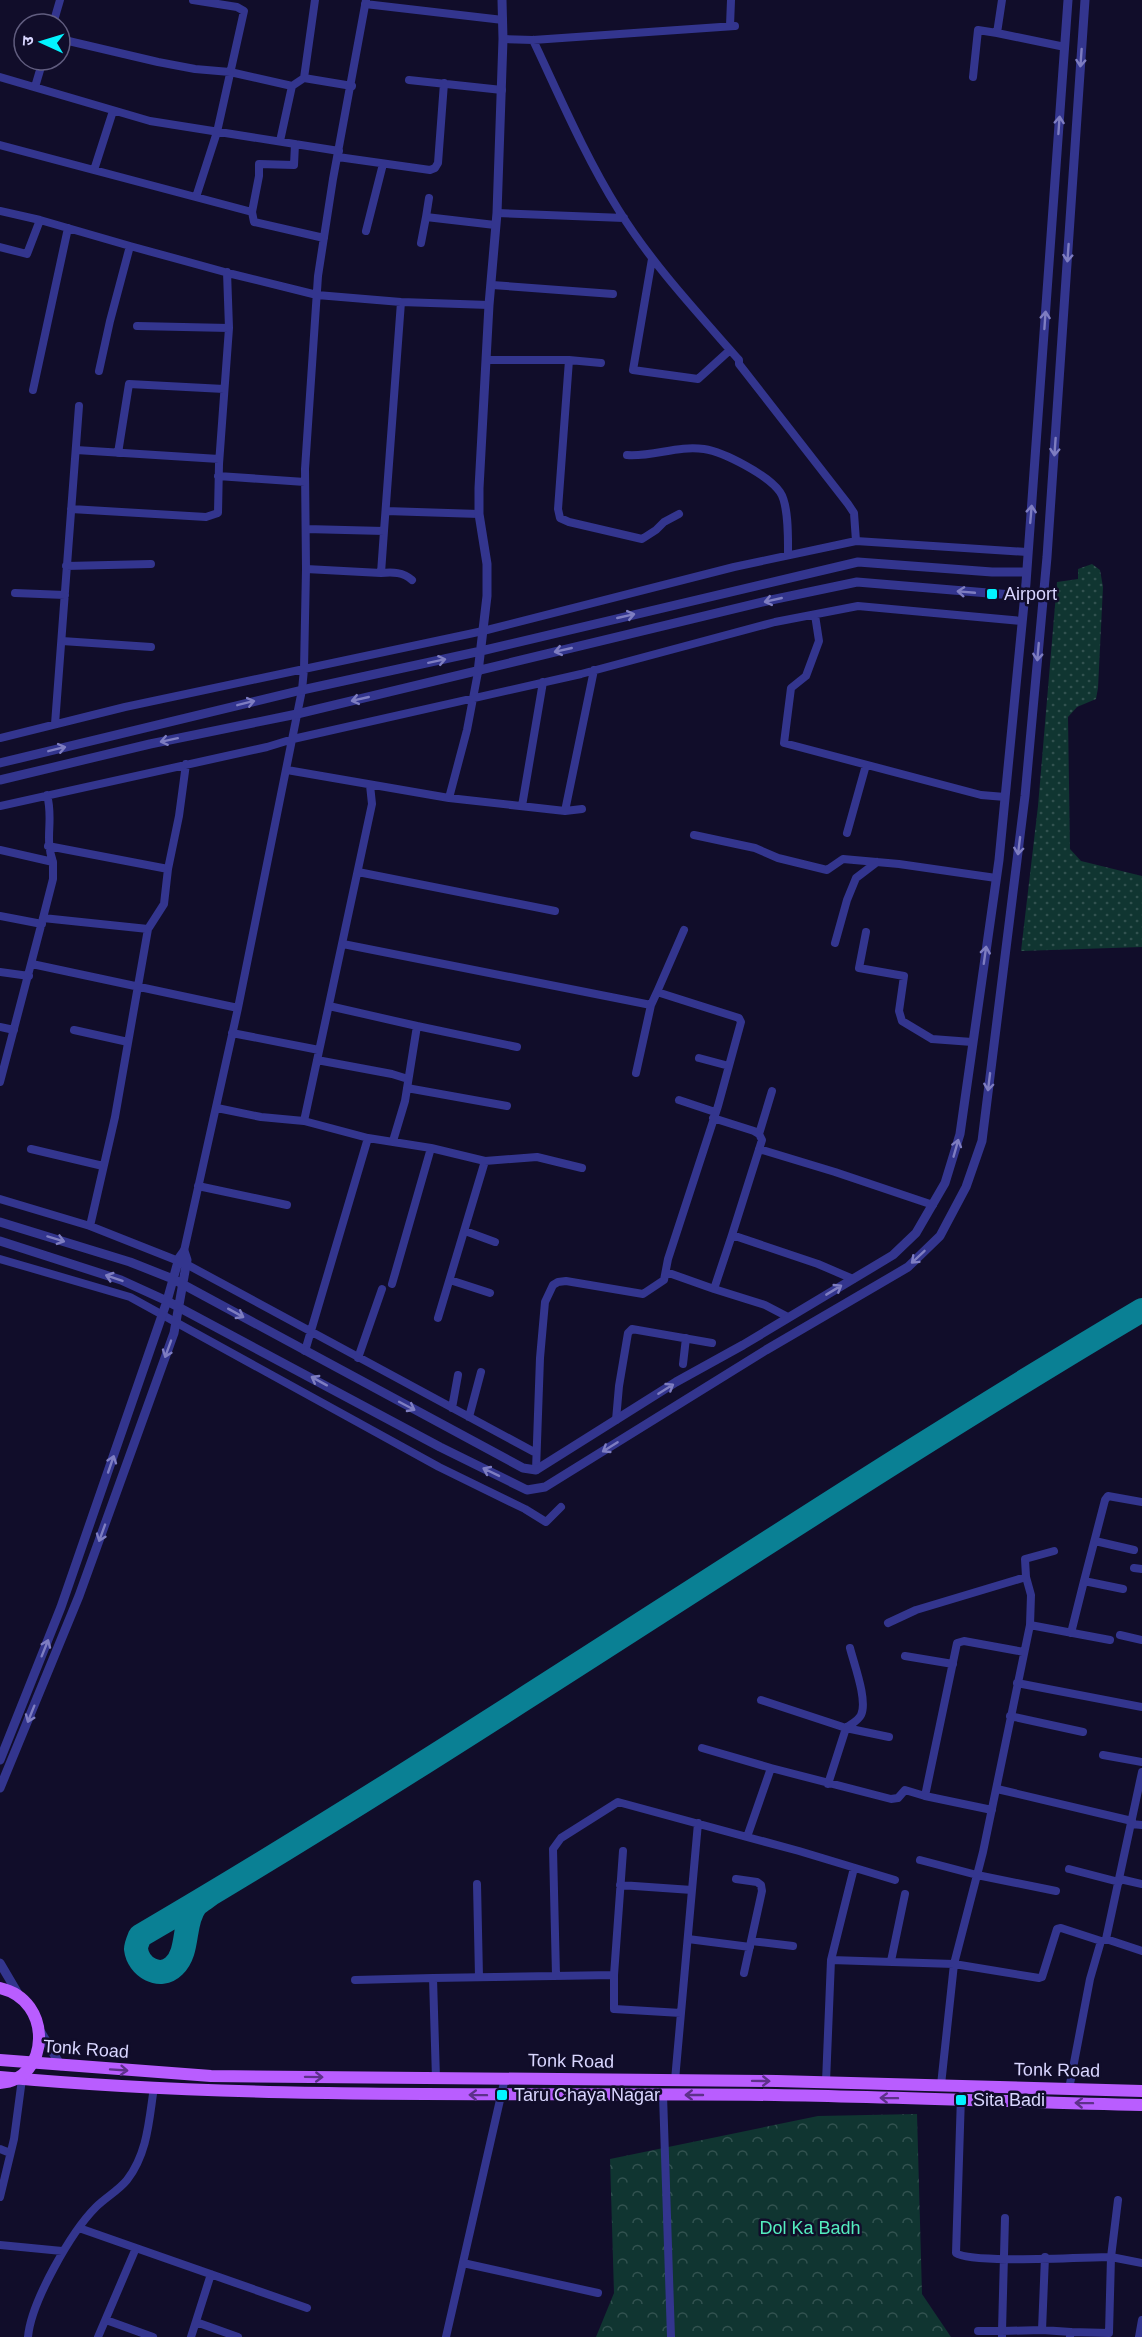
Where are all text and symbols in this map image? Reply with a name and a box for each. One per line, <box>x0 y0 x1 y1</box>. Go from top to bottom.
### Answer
north arrow <box>12 12 72 72</box>
text: उ <box>19 35 36 46</box>
one-way arrow <box>1076 48 1087 68</box>
one-way arrow <box>1054 116 1065 136</box>
one-way arrow <box>1063 242 1074 262</box>
one-way arrow <box>1040 310 1051 330</box>
one-way arrow <box>1050 437 1061 457</box>
one-way arrow <box>1026 505 1037 525</box>
place label: Airport <box>1004 584 1057 604</box>
one-way arrow <box>957 586 977 597</box>
marker: Airport <box>985 587 999 601</box>
one-way arrow <box>764 595 783 607</box>
one-way arrow <box>617 610 636 622</box>
one-way arrow <box>1032 642 1043 662</box>
one-way arrow <box>554 645 573 656</box>
one-way arrow <box>427 655 446 666</box>
one-way arrow <box>350 694 369 706</box>
one-way arrow <box>237 697 256 709</box>
one-way arrow <box>160 735 179 746</box>
one-way arrow <box>47 743 66 754</box>
one-way arrow <box>1013 836 1024 856</box>
one-way arrow <box>979 946 990 966</box>
one-way arrow <box>983 1071 994 1091</box>
one-way arrow <box>951 1139 962 1158</box>
one-way arrow <box>46 1234 65 1245</box>
one-way arrow <box>910 1250 925 1264</box>
one-way arrow <box>105 1272 124 1283</box>
one-way arrow <box>825 1284 842 1296</box>
one-way arrow <box>227 1307 244 1319</box>
one-way arrow <box>162 1340 173 1358</box>
one-way arrow <box>311 1375 328 1387</box>
one-way arrow <box>657 1382 674 1395</box>
one-way arrow <box>398 1400 415 1412</box>
one-way arrow <box>602 1441 619 1453</box>
one-way arrow <box>107 1455 118 1474</box>
one-way arrow <box>483 1466 501 1478</box>
one-way arrow <box>95 1523 106 1542</box>
one-way arrow <box>40 1639 51 1657</box>
one-way arrow <box>25 1704 36 1723</box>
street label: Tonk Road <box>42 2036 130 2062</box>
street label: Tonk Road <box>528 2050 614 2072</box>
street label: Tonk Road <box>1014 2059 1100 2081</box>
one-way arrow <box>109 2065 129 2076</box>
one-way arrow <box>304 2071 324 2083</box>
one-way arrow <box>751 2075 771 2087</box>
place label: Taru Chaya Nagar <box>514 2085 660 2105</box>
marker: Taru Chaya Nagar <box>495 2088 509 2102</box>
one-way arrow <box>468 2089 488 2100</box>
one-way arrow <box>684 2089 704 2101</box>
place label: Sita Badi <box>973 2090 1045 2110</box>
one-way arrow <box>879 2092 899 2104</box>
marker: Sita Badi <box>954 2093 968 2107</box>
one-way arrow <box>1074 2098 1094 2109</box>
park label: Dol Ka Badh <box>759 2218 861 2238</box>

